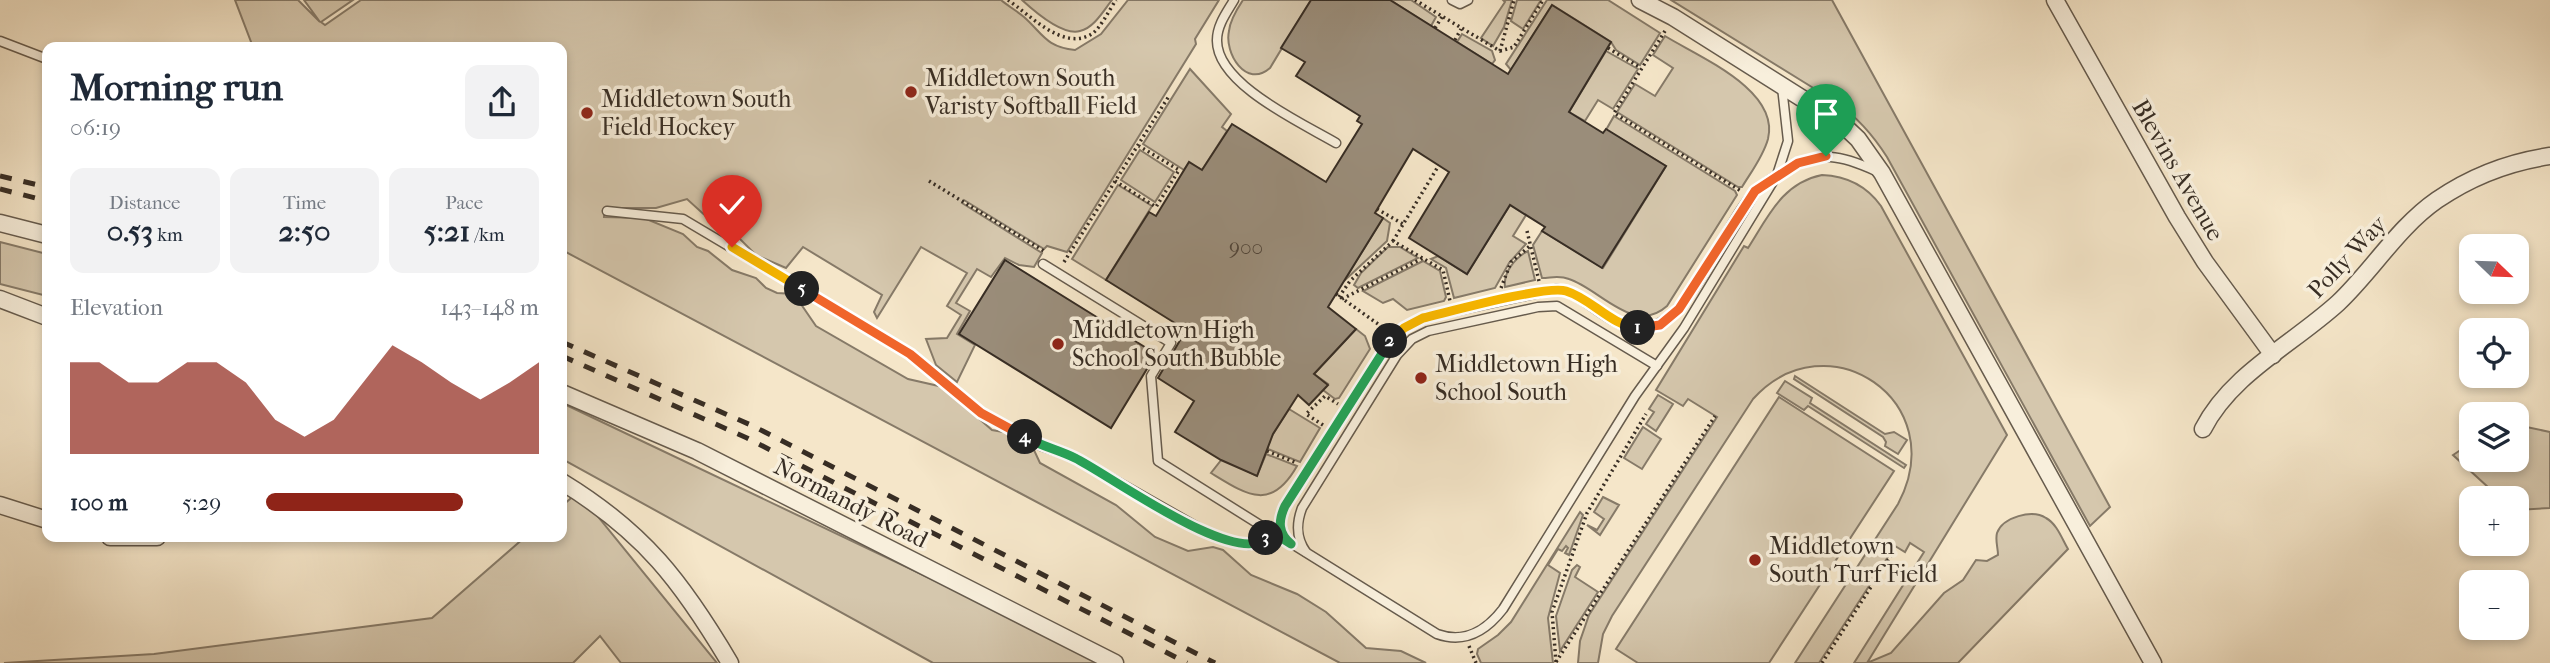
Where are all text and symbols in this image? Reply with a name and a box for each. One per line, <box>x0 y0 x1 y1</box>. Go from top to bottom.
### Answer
place label: Middletown South Varisty Softball Field <box>924 64 1138 120</box>
text: Morning run <box>70 65 283 110</box>
button: share <box>465 65 539 139</box>
marker: Middletown South Varisty Softball Field <box>903 84 919 100</box>
pin <box>1796 84 1856 156</box>
place label: Middletown South Field Hockey <box>601 85 792 141</box>
street label: Blevins Avenue <box>2126 94 2230 246</box>
icon: arrive <box>1807 95 1845 133</box>
marker: Middletown South Field Hockey <box>579 105 595 121</box>
text: 06:19 <box>70 114 121 141</box>
pin <box>702 175 762 247</box>
icon: check <box>713 186 751 224</box>
text: Distance <box>109 192 181 214</box>
text: Time <box>283 192 326 214</box>
text: Pace <box>445 192 483 214</box>
street label: Polly Way <box>2302 209 2393 304</box>
text: 0.53 <box>107 214 153 249</box>
text: 2:50 <box>278 214 331 249</box>
text: 5:21 <box>424 214 470 249</box>
text: km <box>153 224 183 246</box>
text: /km <box>470 224 505 246</box>
north arrow <box>2459 234 2529 304</box>
map controls <box>2459 234 2529 640</box>
house number: 900 <box>1229 235 1263 259</box>
pin: 5 <box>784 272 820 306</box>
text: 5 <box>797 277 806 299</box>
text: Elevation <box>70 294 163 321</box>
text: 143–148 m <box>440 294 539 321</box>
pin: 1 <box>1620 310 1656 346</box>
place label: Middletown High School South Bubble <box>1072 316 1282 372</box>
text: 1 <box>1634 316 1641 338</box>
button: locate <box>2459 318 2529 388</box>
pin: 2 <box>1372 324 1408 358</box>
text: 2 <box>1385 329 1394 351</box>
marker: Middletown High School South Bubble <box>1050 336 1066 352</box>
place label: Middletown High School South <box>1435 350 1618 406</box>
marker: Middletown High School South <box>1413 370 1429 386</box>
button: layers <box>2459 402 2529 472</box>
pin: 4 <box>1007 420 1042 454</box>
text: 4 <box>1019 425 1030 447</box>
street label: Normandy Road <box>769 452 933 554</box>
button: + <box>2459 486 2529 556</box>
text: 100 m <box>70 489 128 516</box>
text: 5:29 <box>182 489 221 516</box>
pin: 3 <box>1248 520 1284 556</box>
text: 3 <box>1262 526 1269 548</box>
place label: Middletown South Turf Field <box>1769 532 1939 588</box>
marker: Middletown South Turf Field <box>1747 552 1763 568</box>
button: − <box>2459 570 2529 640</box>

